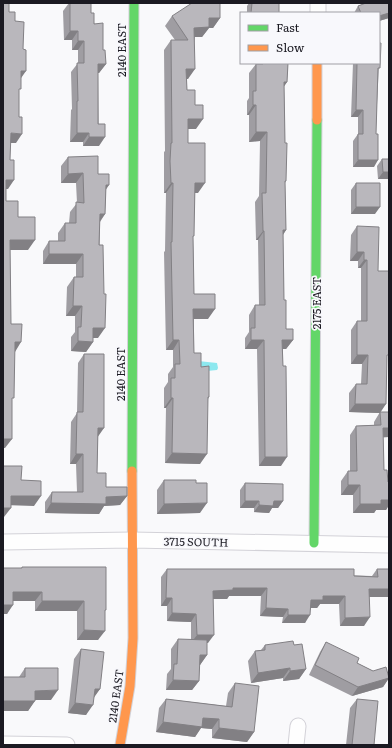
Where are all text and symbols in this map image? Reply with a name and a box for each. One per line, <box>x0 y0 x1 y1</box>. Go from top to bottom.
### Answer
legend <box>240 12 380 64</box>
text: Fast <box>276 18 300 36</box>
street label: 2140 EAST <box>113 23 129 77</box>
text: Slow <box>276 38 305 56</box>
street label: 2175 EAST <box>308 277 324 329</box>
street label: 2140 EAST <box>112 347 128 401</box>
street label: 3715 SOUTH <box>164 532 228 550</box>
street label: 2140 EAST <box>103 668 127 724</box>

